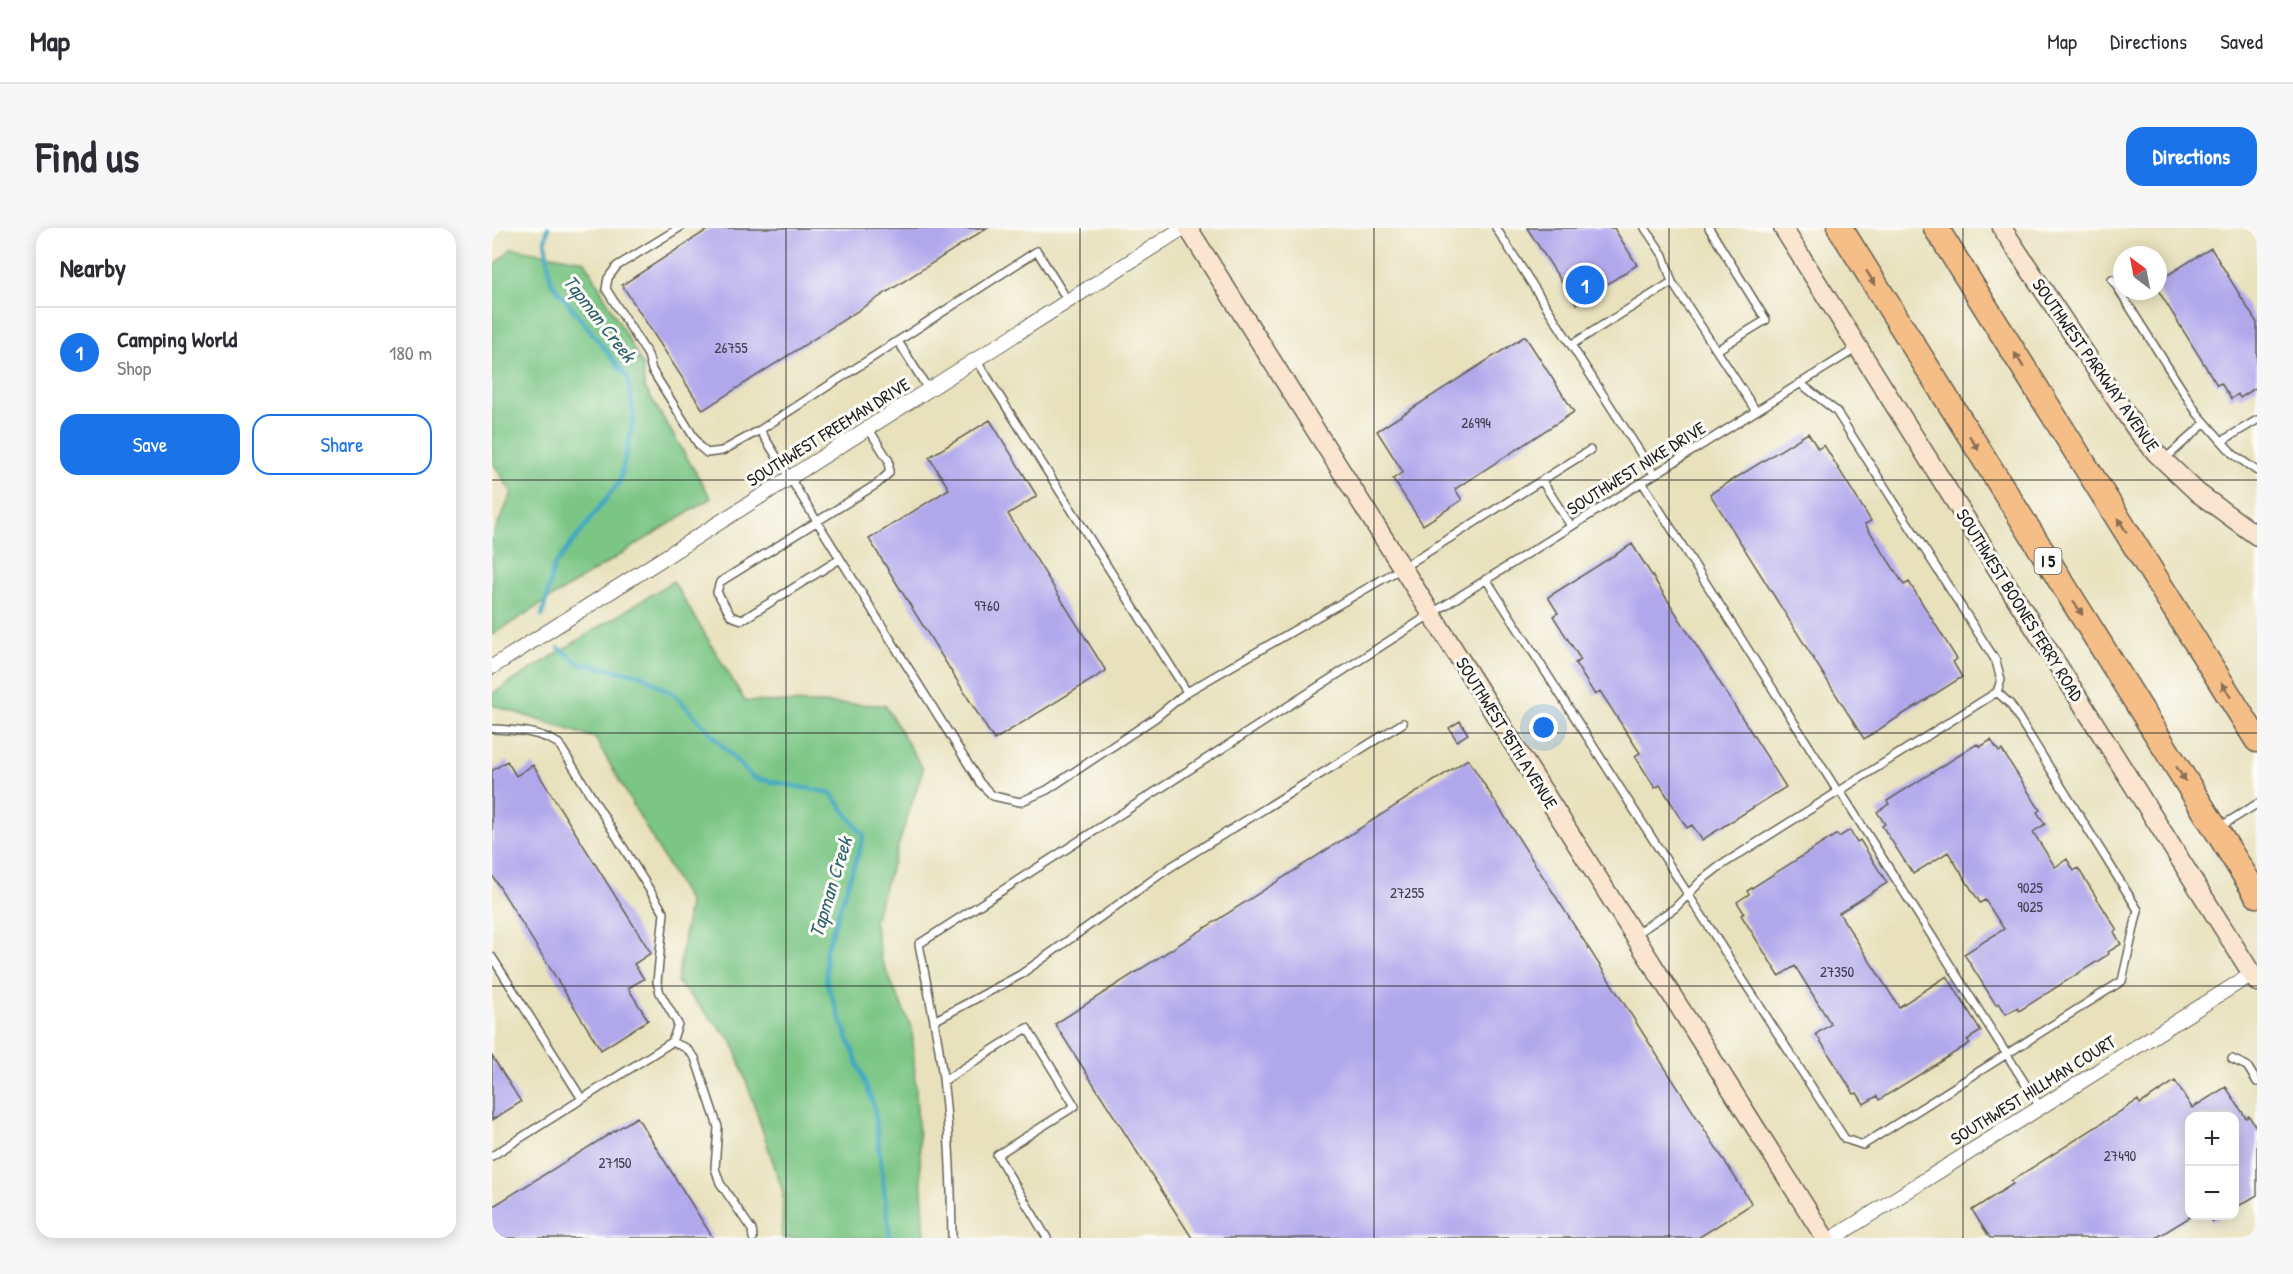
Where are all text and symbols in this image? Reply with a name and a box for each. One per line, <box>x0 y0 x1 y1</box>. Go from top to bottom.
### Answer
text: Map <box>30 22 70 60</box>
text: Map <box>2047 27 2077 56</box>
text: Directions <box>2110 27 2187 56</box>
text: Saved <box>2220 27 2263 56</box>
button: Directions <box>2126 127 2257 186</box>
text: Find us <box>36 128 139 185</box>
north arrow <box>2113 246 2167 300</box>
text: Nearby <box>60 250 126 285</box>
pin: 1 <box>1566 262 1604 308</box>
water label: Tapman Creek <box>557 269 644 369</box>
one-way arrow <box>1865 269 1876 286</box>
street label: SOUTHWEST PARKWAY AVENUE <box>2027 273 2165 457</box>
text: Camping World <box>117 324 237 354</box>
house number: 26755 <box>714 337 748 358</box>
text: 1 <box>76 339 83 366</box>
text: 180 m <box>389 339 432 366</box>
one-way arrow <box>2014 352 2025 368</box>
text: Shop <box>117 354 151 381</box>
street label: SOUTHWEST FREEMAN DRIVE <box>742 372 914 492</box>
house number: 26994 <box>1461 412 1491 433</box>
button: Save <box>60 414 240 475</box>
button: Share <box>252 414 432 475</box>
street label: SOUTHWEST NIKE DRIVE <box>1562 415 1710 521</box>
one-way arrow <box>1969 435 1980 451</box>
street label: SOUTHWEST BOONES FERRY ROAD <box>1950 504 2090 706</box>
one-way arrow <box>2117 517 2128 533</box>
road number: I 5 <box>2034 548 2062 574</box>
house number: 9760 <box>974 595 1000 616</box>
one-way arrow <box>2072 600 2083 616</box>
street label: SOUTHWEST 95TH AVENUE <box>1450 652 1564 814</box>
one-way arrow <box>2220 683 2232 699</box>
your location <box>1529 713 1558 742</box>
one-way arrow <box>2175 765 2187 781</box>
water label: Tapman Creek <box>802 832 860 941</box>
house number: 9025 <box>2017 877 2043 898</box>
house number: 27255 <box>1390 882 1425 903</box>
house number: 9025 <box>2017 896 2043 917</box>
house number: 27350 <box>1820 961 1854 982</box>
street label: SOUTHWEST HILLMAN COURT <box>1946 1029 2121 1151</box>
map controls <box>2185 1112 2239 1220</box>
button: + <box>2185 1112 2239 1166</box>
house number: 27490 <box>2104 1145 2136 1166</box>
house number: 27150 <box>599 1152 632 1173</box>
button: − <box>2185 1166 2239 1220</box>

